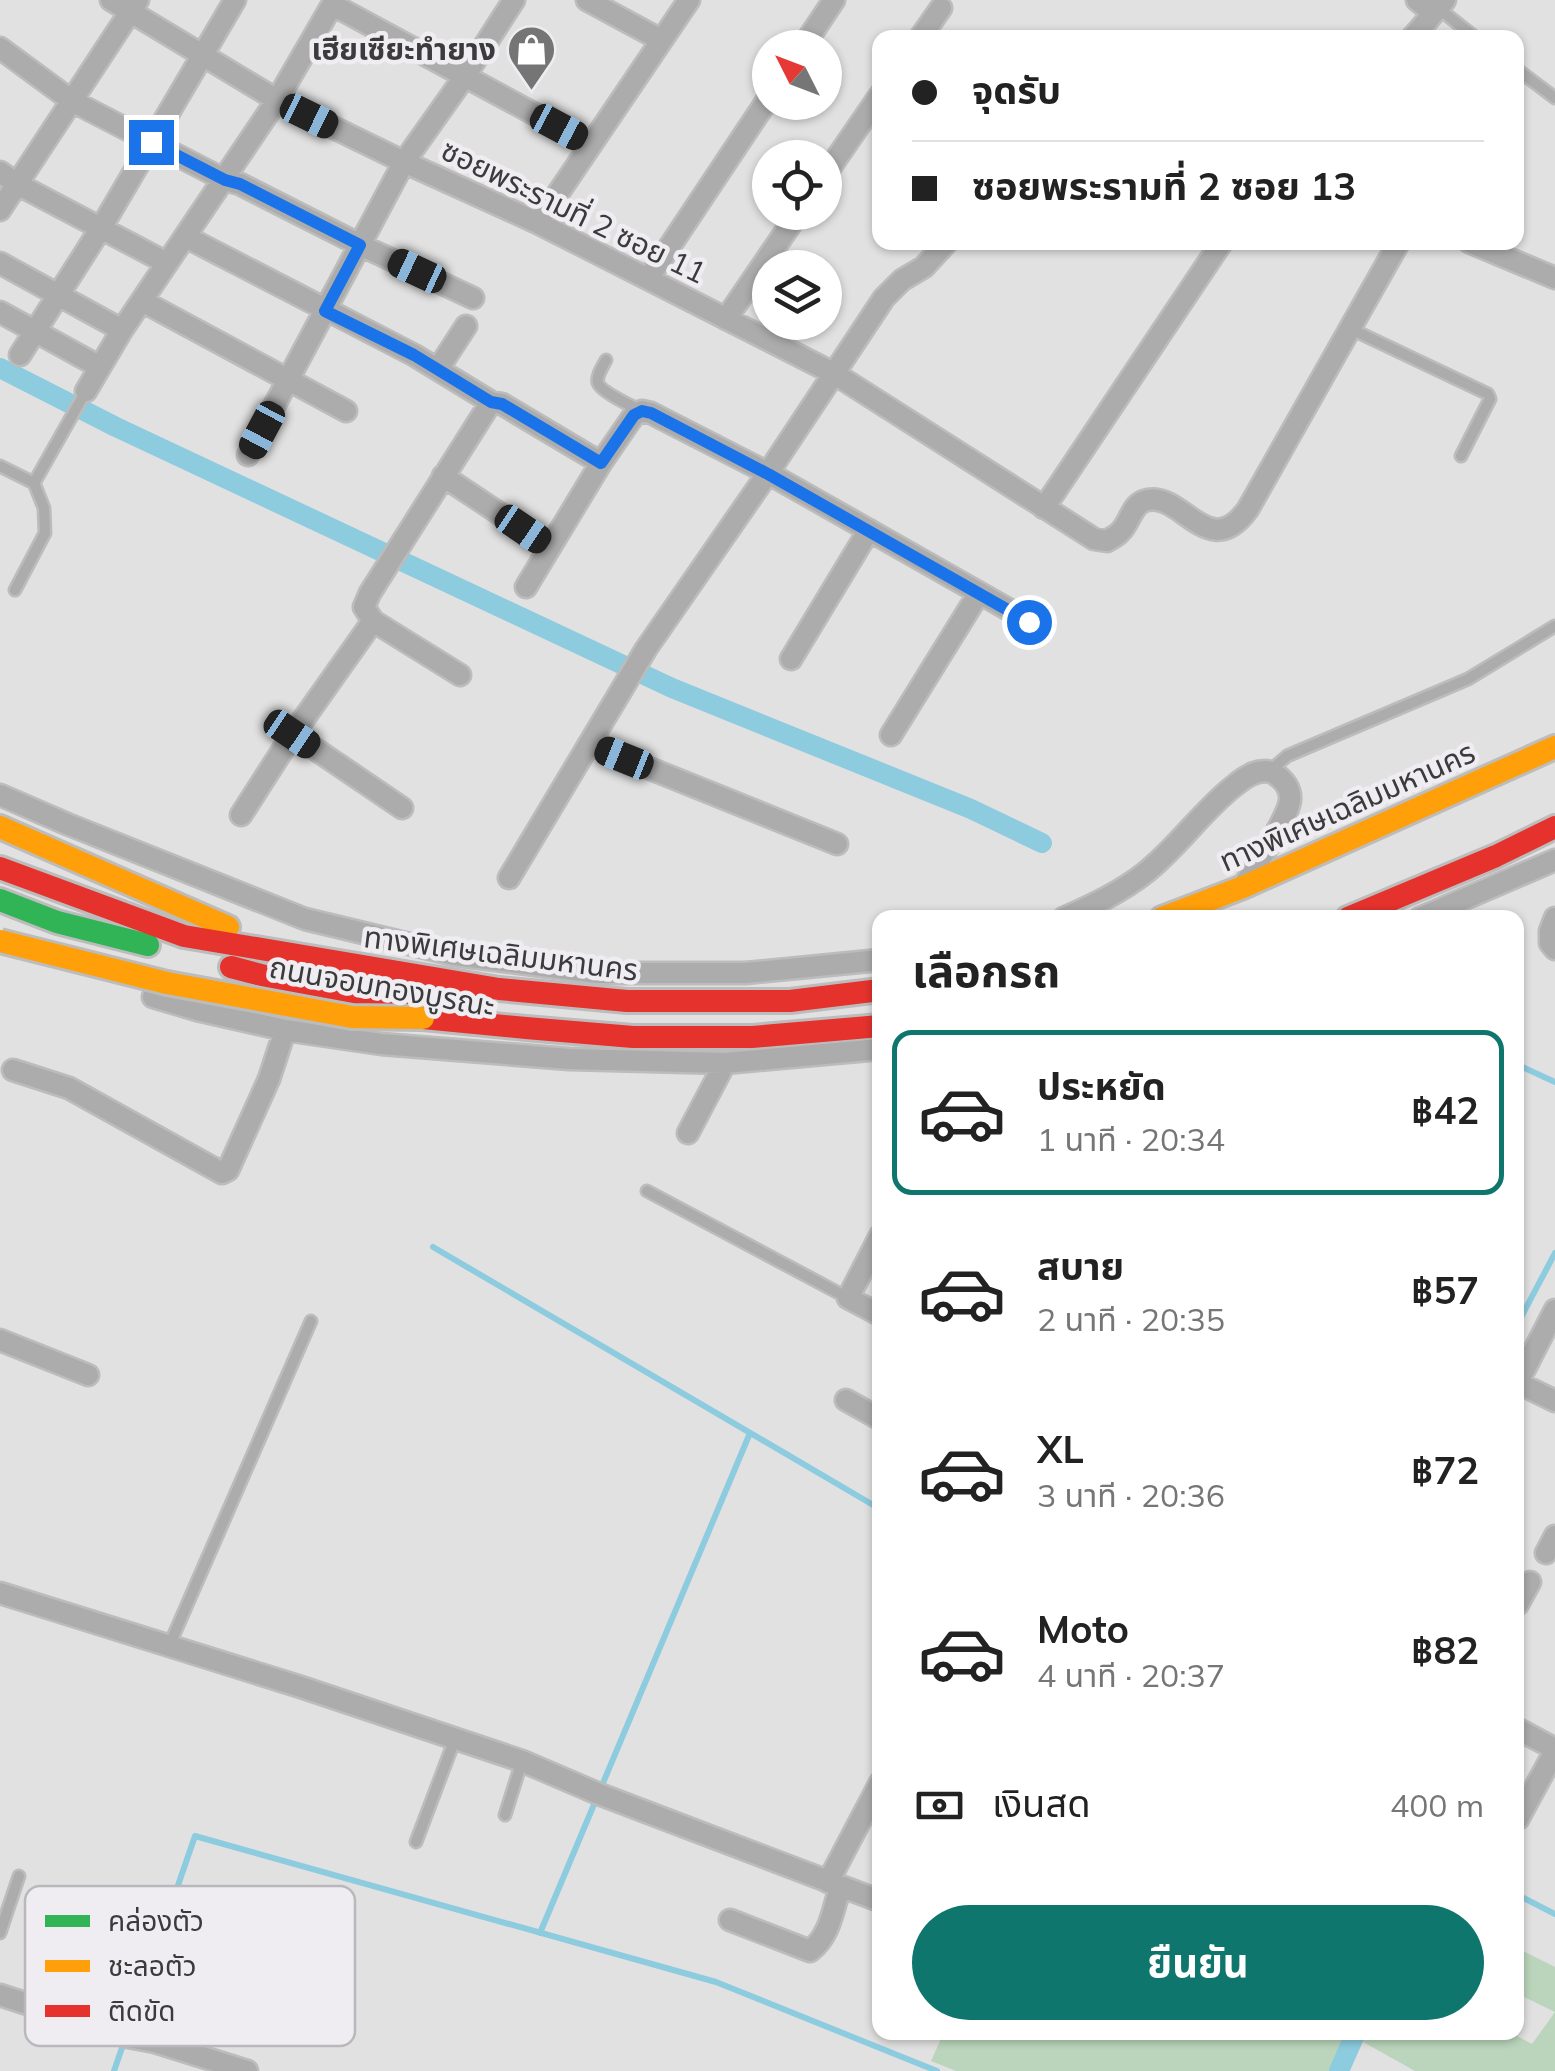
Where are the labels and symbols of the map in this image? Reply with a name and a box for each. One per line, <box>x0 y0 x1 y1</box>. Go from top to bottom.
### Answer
shop icon: เฮียเซียะทำยาง <box>505 23 557 91</box>
place label: เฮียเซียะทำยาง <box>311 30 496 68</box>
north arrow <box>752 30 842 120</box>
car <box>275 89 343 143</box>
car <box>525 100 593 154</box>
route end <box>129 120 174 165</box>
street label: ซอยพระรามที่ 2 ซอย 11 <box>435 129 713 292</box>
car <box>383 245 451 297</box>
car <box>235 396 289 464</box>
car <box>490 500 556 558</box>
route start <box>1007 600 1052 645</box>
car <box>259 705 325 763</box>
car <box>591 733 657 783</box>
street label: ทางพิเศษเฉลิมมหานคร <box>1213 733 1481 879</box>
street label: ทางพิเศษเฉลิมมหานคร <box>362 917 640 989</box>
street label: ถนนจอมทองบูรณะ <box>266 947 498 1025</box>
legend <box>25 1886 355 2046</box>
text: คล่องตัว <box>108 1903 204 1938</box>
text: ชะลอตัว <box>108 1948 197 1983</box>
text: ติดขัด <box>108 1993 176 2028</box>

